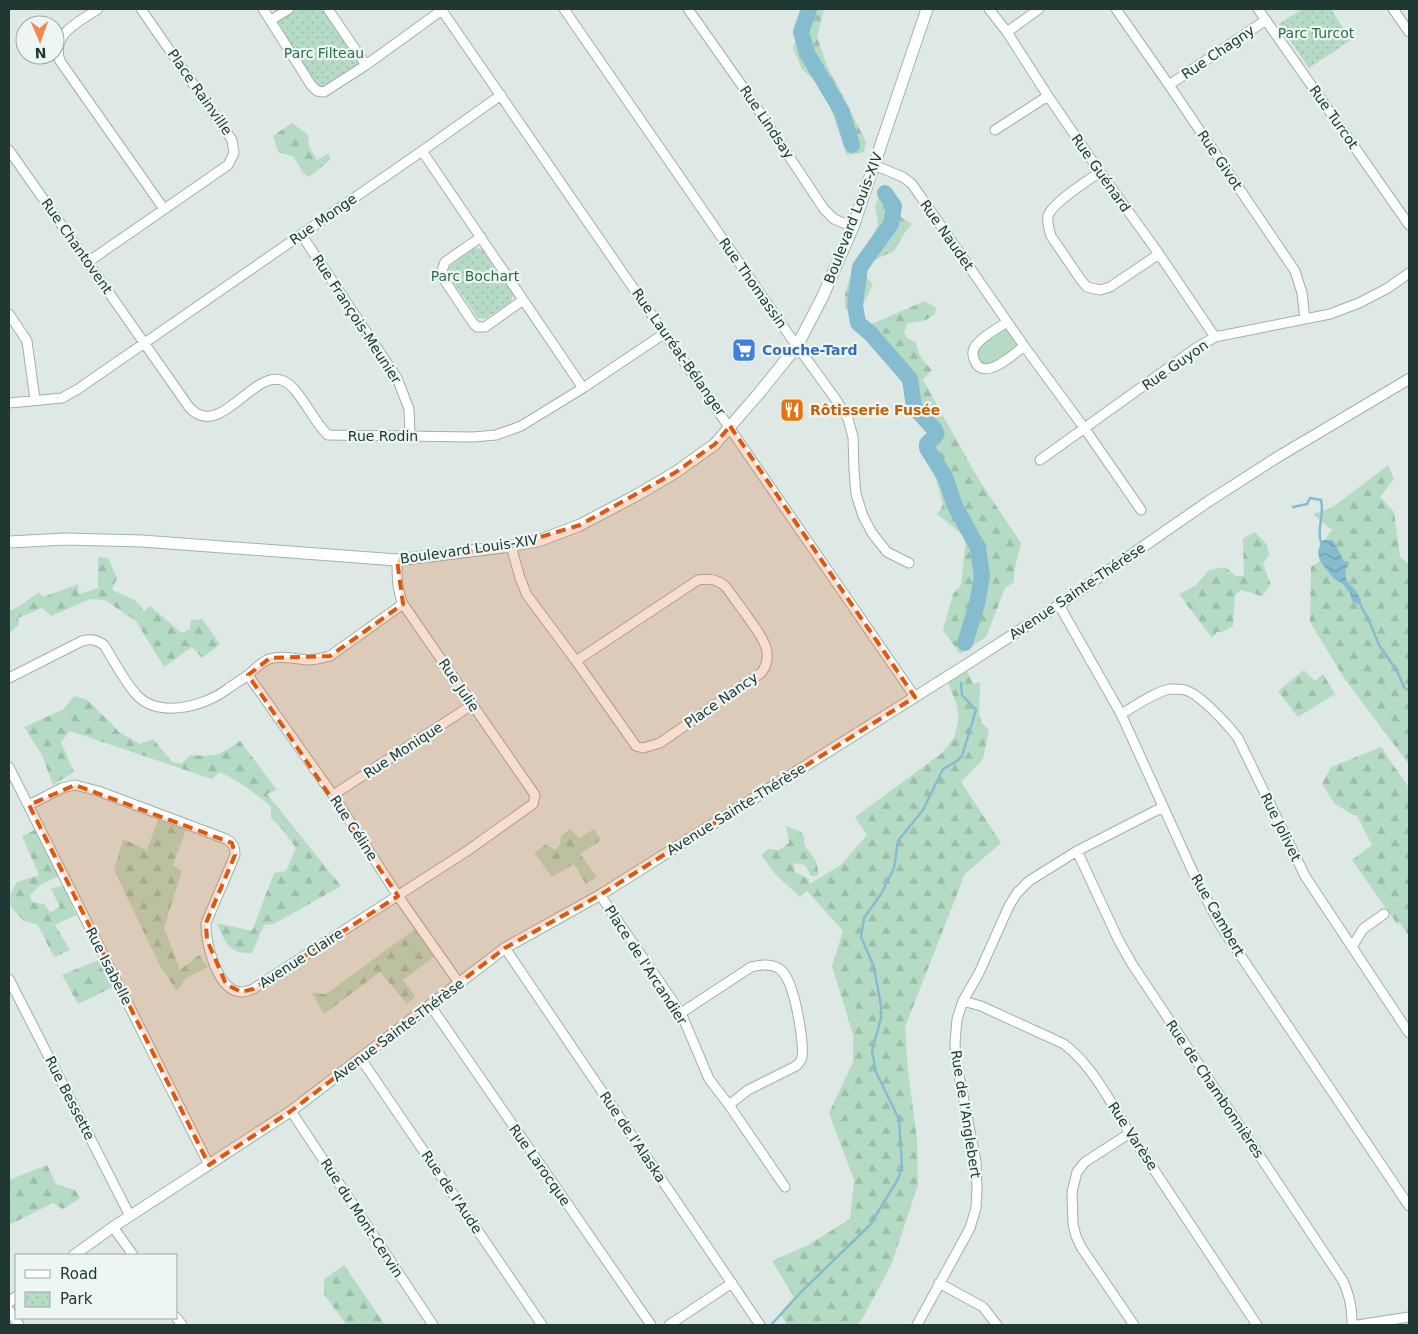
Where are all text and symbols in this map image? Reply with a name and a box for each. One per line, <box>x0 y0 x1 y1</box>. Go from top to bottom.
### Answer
north arrow <box>15 15 65 65</box>
street label: Rue Chagny <box>1179 22 1257 82</box>
park label: Parc Turcot <box>1278 25 1355 41</box>
text: N <box>34 45 47 61</box>
park label: Parc Filteau <box>284 45 364 61</box>
street label: Place Rainville <box>164 46 236 138</box>
street label: Rue Lindsay <box>737 82 797 162</box>
street label: Rue Turcot <box>1306 82 1362 152</box>
street label: Rue Givot <box>1194 127 1246 193</box>
street label: Rue Guénard <box>1068 131 1134 215</box>
street label: Boulevard Louis-XIV <box>821 150 886 286</box>
street label: Rue Monge <box>286 190 360 248</box>
street label: Rue Chantovent <box>38 195 116 297</box>
street label: Rue Naudet <box>917 197 977 274</box>
street label: Rue Thomassin <box>716 235 790 331</box>
street label: Rue François-Meunier <box>309 252 405 387</box>
park label: Parc Bochart <box>431 268 520 284</box>
street label: Rue Lauréat-Bélanger <box>629 285 729 419</box>
supermarket icon: Couche-Tard <box>731 337 757 363</box>
street label: Rue Guyon <box>1139 337 1211 393</box>
place label: Couche-Tard <box>762 342 858 358</box>
restaurant icon: Rôtisserie Fusée <box>779 397 805 423</box>
place label: Rôtisserie Fusée <box>810 402 940 418</box>
street label: Rue Rodin <box>348 428 418 444</box>
street label: Boulevard Louis-XIV <box>399 531 539 567</box>
street label: Avenue Sainte-Thérèse <box>1006 539 1148 643</box>
street label: Rue Julie <box>435 655 483 715</box>
street label: Place Nancy <box>681 669 761 731</box>
street label: Rue Monique <box>361 719 445 781</box>
street label: Avenue Sainte-Thérèse <box>664 760 808 858</box>
street label: Rue Jolivet <box>1258 790 1305 864</box>
street label: Rue Céline <box>327 792 381 864</box>
street label: Rue Cambert <box>1188 871 1248 959</box>
street label: Place de l'Arcandier <box>602 902 691 1028</box>
street label: Rue Isabelle <box>83 925 135 1007</box>
street label: Avenue Claire <box>256 925 346 991</box>
street label: Avenue Sainte-Thérèse <box>329 975 467 1085</box>
street label: Rue de Chambonnières <box>1163 1017 1267 1161</box>
street label: Rue de l'Anglebert <box>948 1049 984 1180</box>
street label: Rue Bessette <box>42 1053 98 1143</box>
street label: Rue de l'Alaska <box>597 1088 669 1186</box>
street label: Rue Varèse <box>1105 1099 1161 1173</box>
street label: Rue Larocque <box>506 1121 574 1209</box>
street label: Rue de l'Aude <box>418 1147 486 1237</box>
street label: Rue du Mont-Cervin <box>318 1156 406 1280</box>
legend <box>15 1254 178 1319</box>
text: Road <box>60 1265 98 1283</box>
text: Park <box>60 1290 93 1308</box>

